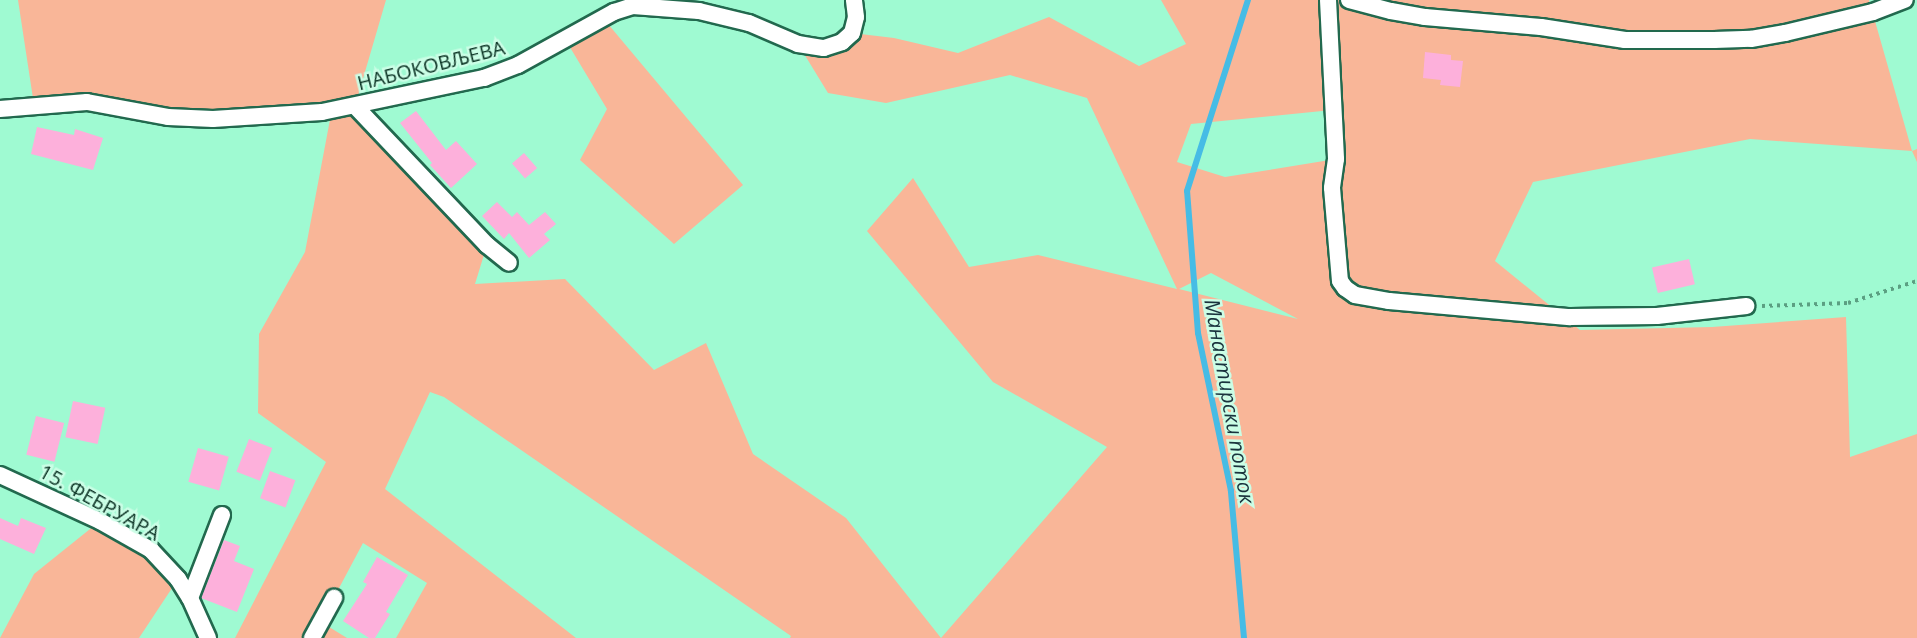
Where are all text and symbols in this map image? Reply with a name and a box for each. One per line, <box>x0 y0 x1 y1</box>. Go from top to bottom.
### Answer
street label: НАБОКОВЉЕВА <box>355 35 507 95</box>
water label: Манастирски поток <box>1200 297 1260 505</box>
street label: 15. ФЕБРУАРА <box>35 459 165 545</box>

